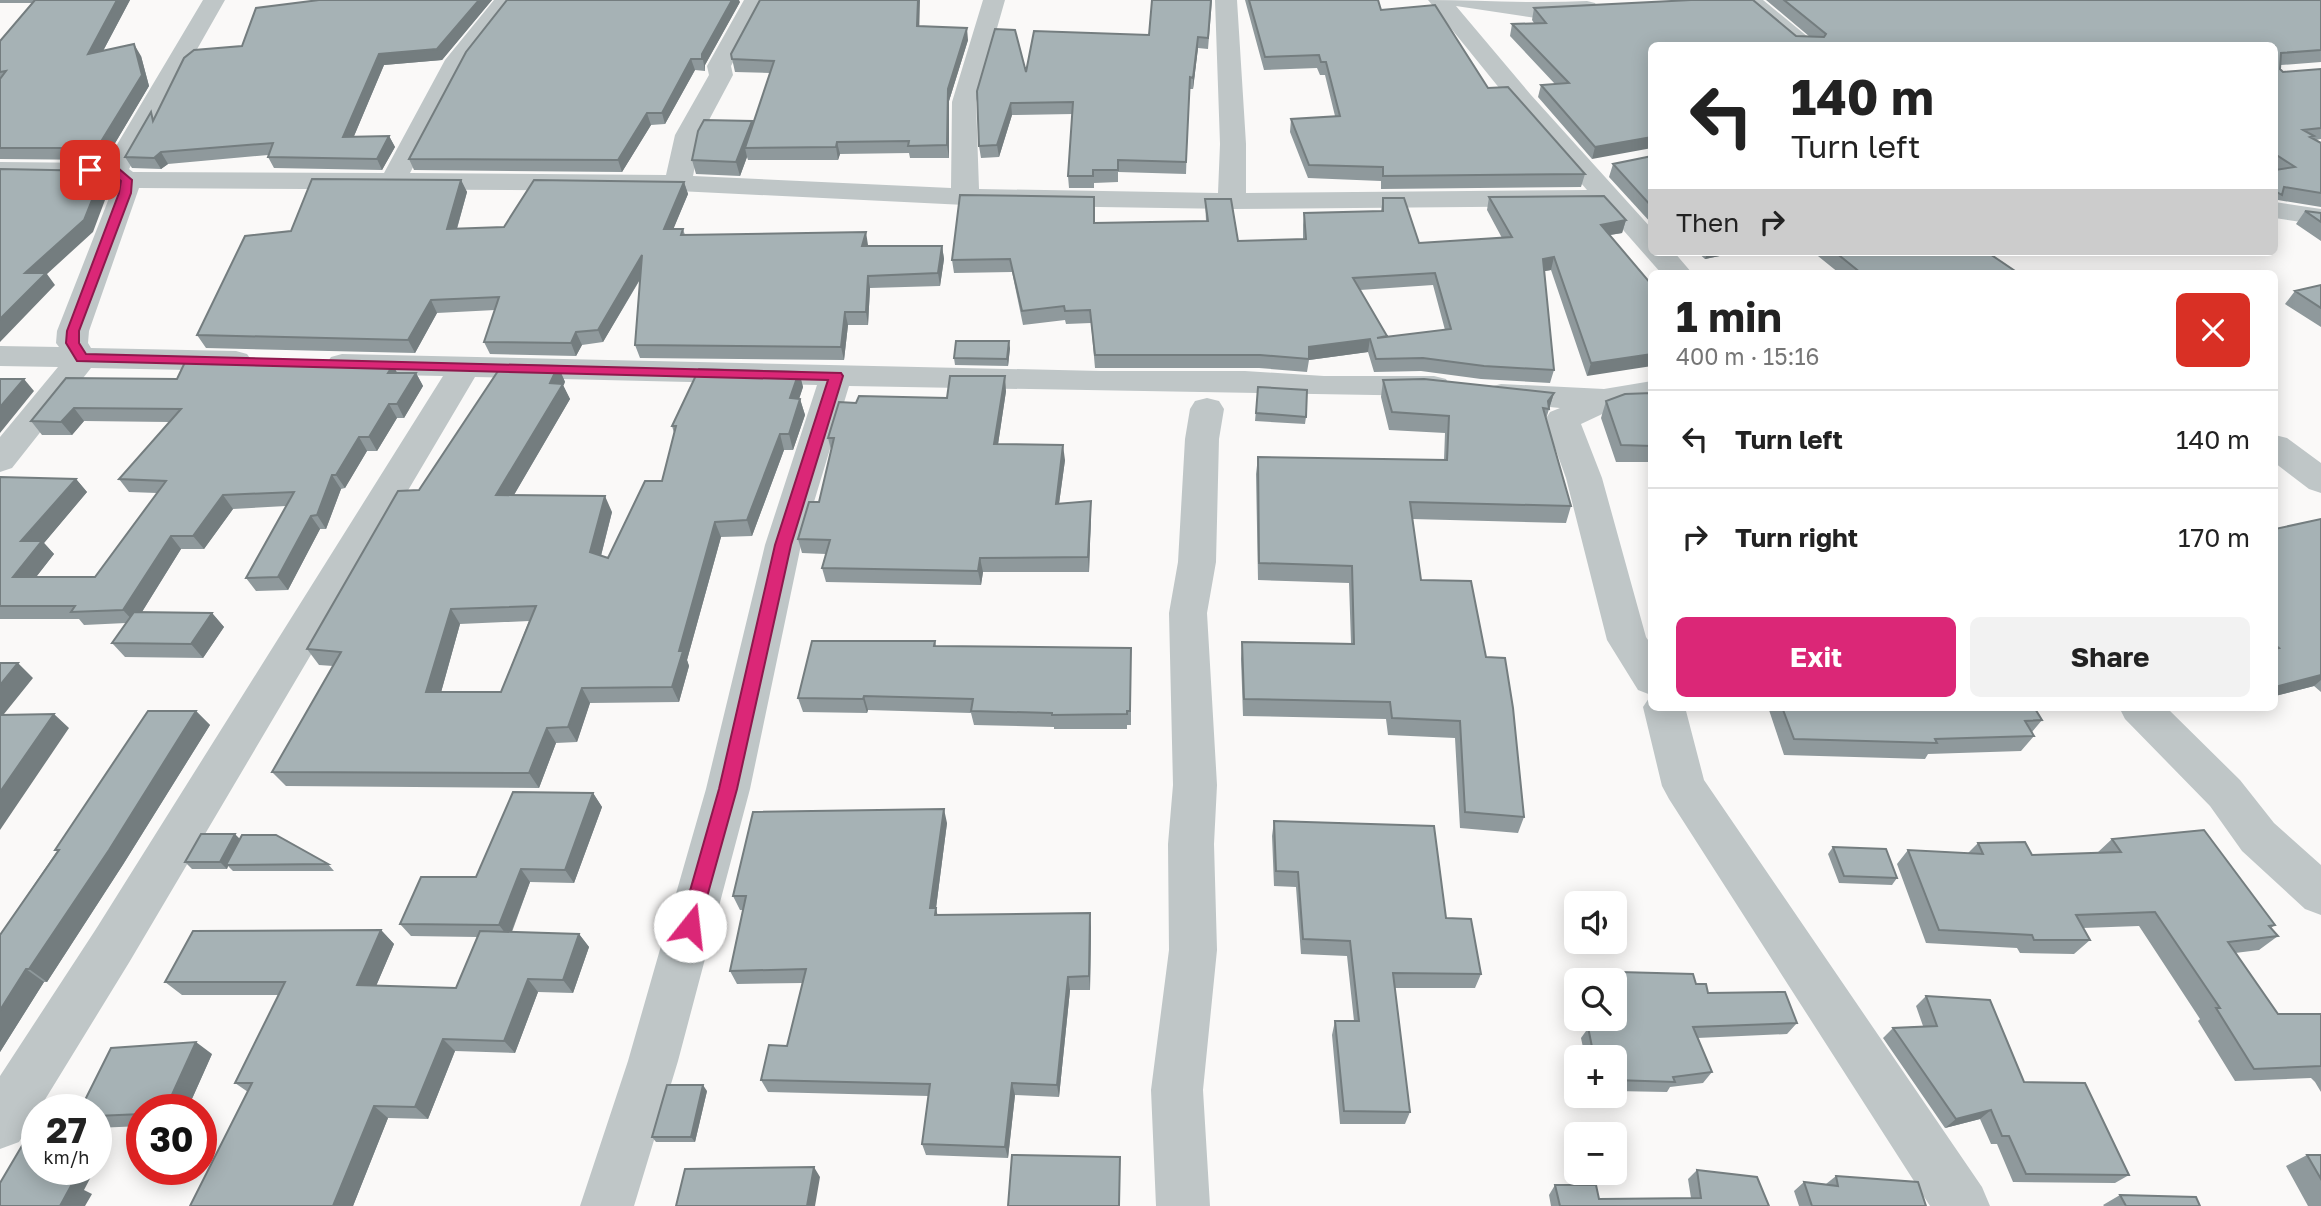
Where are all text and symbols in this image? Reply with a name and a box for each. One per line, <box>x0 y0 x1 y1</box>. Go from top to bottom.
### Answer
text: 140 m <box>1791 67 1934 126</box>
icon: left <box>1676 70 1767 161</box>
text: Turn left <box>1791 127 1920 165</box>
pin <box>60 140 120 200</box>
icon: arrive <box>71 151 109 189</box>
icon: right <box>1753 203 1791 241</box>
text: Then <box>1676 207 1739 238</box>
text: 1 min <box>1676 291 1782 341</box>
button: close <box>2176 293 2250 367</box>
text: 400 m · 15:16 <box>1676 342 1820 370</box>
icon: left <box>1676 420 1714 458</box>
text: Turn left <box>1735 424 1843 455</box>
text: 140 m <box>2176 424 2250 455</box>
icon: right <box>1676 518 1714 556</box>
text: Turn right <box>1735 522 1858 553</box>
text: 170 m <box>2178 522 2250 553</box>
button: Exit <box>1676 617 1956 697</box>
button: Share <box>1970 617 2250 697</box>
position arrow <box>653 889 727 963</box>
map controls <box>1564 891 1627 1185</box>
button: sound <box>1564 891 1627 954</box>
button: search <box>1564 968 1627 1031</box>
button: + <box>1564 1045 1627 1108</box>
speed limit sign: 30 <box>126 1094 217 1185</box>
text: 27 <box>46 1109 87 1151</box>
button: − <box>1564 1122 1627 1185</box>
text: km/h <box>44 1146 89 1168</box>

